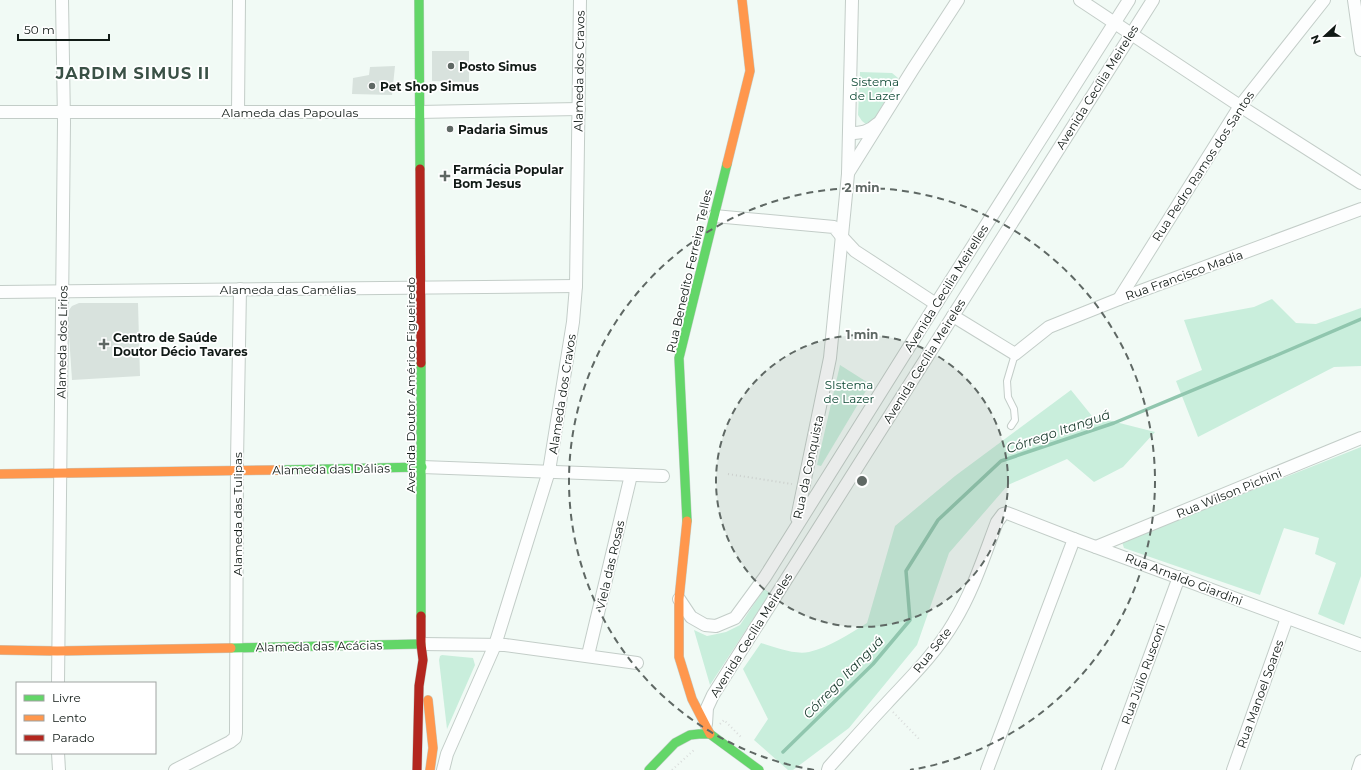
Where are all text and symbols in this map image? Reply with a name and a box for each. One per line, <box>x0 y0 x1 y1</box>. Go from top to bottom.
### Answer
street label: Alameda dos Cravos <box>570 10 588 132</box>
scale bar <box>18 16 109 42</box>
north arrow <box>1305 16 1345 56</box>
text: 50 m <box>24 22 55 37</box>
street label: Avenida Cecília Meireles <box>1053 22 1142 152</box>
text: N <box>1308 33 1324 46</box>
place label: Posto Simus <box>459 59 537 74</box>
marker: Posto Simus <box>446 61 456 71</box>
district label: JARDIM SIMUS II <box>55 64 210 83</box>
park label: Sistema de Lazer <box>850 74 901 103</box>
place label: Pet Shop Simus <box>380 79 479 94</box>
marker: Pet Shop Simus <box>367 81 377 91</box>
street label: Rua Pedro Ramos dos Santos <box>1149 88 1257 244</box>
street label: Alameda das Papoulas <box>222 105 359 120</box>
place label: Padaria Simus <box>458 122 548 137</box>
marker: Padaria Simus <box>445 124 455 134</box>
place label: Farmácia Popular Bom Jesus <box>453 162 564 191</box>
marker: Farmácia Popular Bom Jesus <box>440 171 450 181</box>
text: 2 min <box>845 180 879 195</box>
street label: Rua Benedito Ferreira Telles <box>663 188 715 354</box>
street label: Avenida Cecilia Meirelles <box>901 222 991 354</box>
street label: Rua Francisco Madia <box>1123 247 1245 303</box>
street label: Avenida Doutor Américo Figueiredo <box>403 277 418 493</box>
street label: Alameda das Camélias <box>220 282 356 297</box>
street label: Alameda dos Lirios <box>54 285 70 399</box>
street label: Avenida Cecília Meireles <box>880 296 969 426</box>
text: 1 min <box>846 327 878 342</box>
place label: Centro de Saúde Doutor Décio Tavares <box>113 330 248 359</box>
street label: Alameda dos Cravos <box>545 333 579 455</box>
marker: Centro de Saúde Doutor Décio Tavares <box>98 338 110 350</box>
park label: SIstema de Lazer <box>824 377 875 406</box>
water label: Córrego Itanguá <box>1004 406 1112 456</box>
street label: Rua da Conquista <box>790 413 826 521</box>
street label: Alameda das Tulipas <box>230 452 245 576</box>
street label: Alameda das Dálias <box>272 460 390 478</box>
street label: Rua Wilson Pichini <box>1174 465 1284 521</box>
centre of rings <box>855 474 869 488</box>
street label: Viela das Rosas <box>592 519 628 611</box>
street label: Rua Arnaldo Giardini <box>1123 550 1245 608</box>
street label: Avenida Cecília Meireles <box>707 570 796 700</box>
street label: Rua Júlio Rusconi <box>1118 621 1168 727</box>
street label: Rua Sete <box>910 624 954 676</box>
water label: Córrego Itanguá <box>799 632 887 722</box>
street label: Alameda das Acácias <box>256 637 383 655</box>
street label: Rua Manoel Soares <box>1233 638 1287 750</box>
legend <box>16 682 156 754</box>
text: Livre <box>52 690 81 705</box>
text: Lento <box>52 710 87 725</box>
text: Parado <box>52 730 95 745</box>

